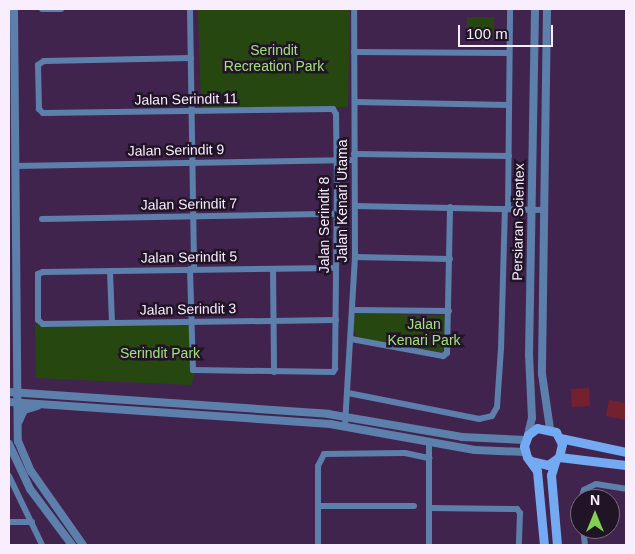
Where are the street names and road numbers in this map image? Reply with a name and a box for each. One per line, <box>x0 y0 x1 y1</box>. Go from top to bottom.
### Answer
street label: Jalan Serindit 11 <box>134 90 238 108</box>
street label: Jalan Kenari Utama <box>334 140 350 262</box>
street label: Jalan Serindit 9 <box>128 141 224 159</box>
street label: Persiaran Scientex <box>509 163 527 281</box>
street label: Jalan Serindit 8 <box>316 177 332 273</box>
street label: Jalan Serindit 7 <box>141 195 237 213</box>
street label: Jalan Serindit 5 <box>141 248 237 266</box>
street label: Jalan Serindit 3 <box>140 300 236 318</box>

